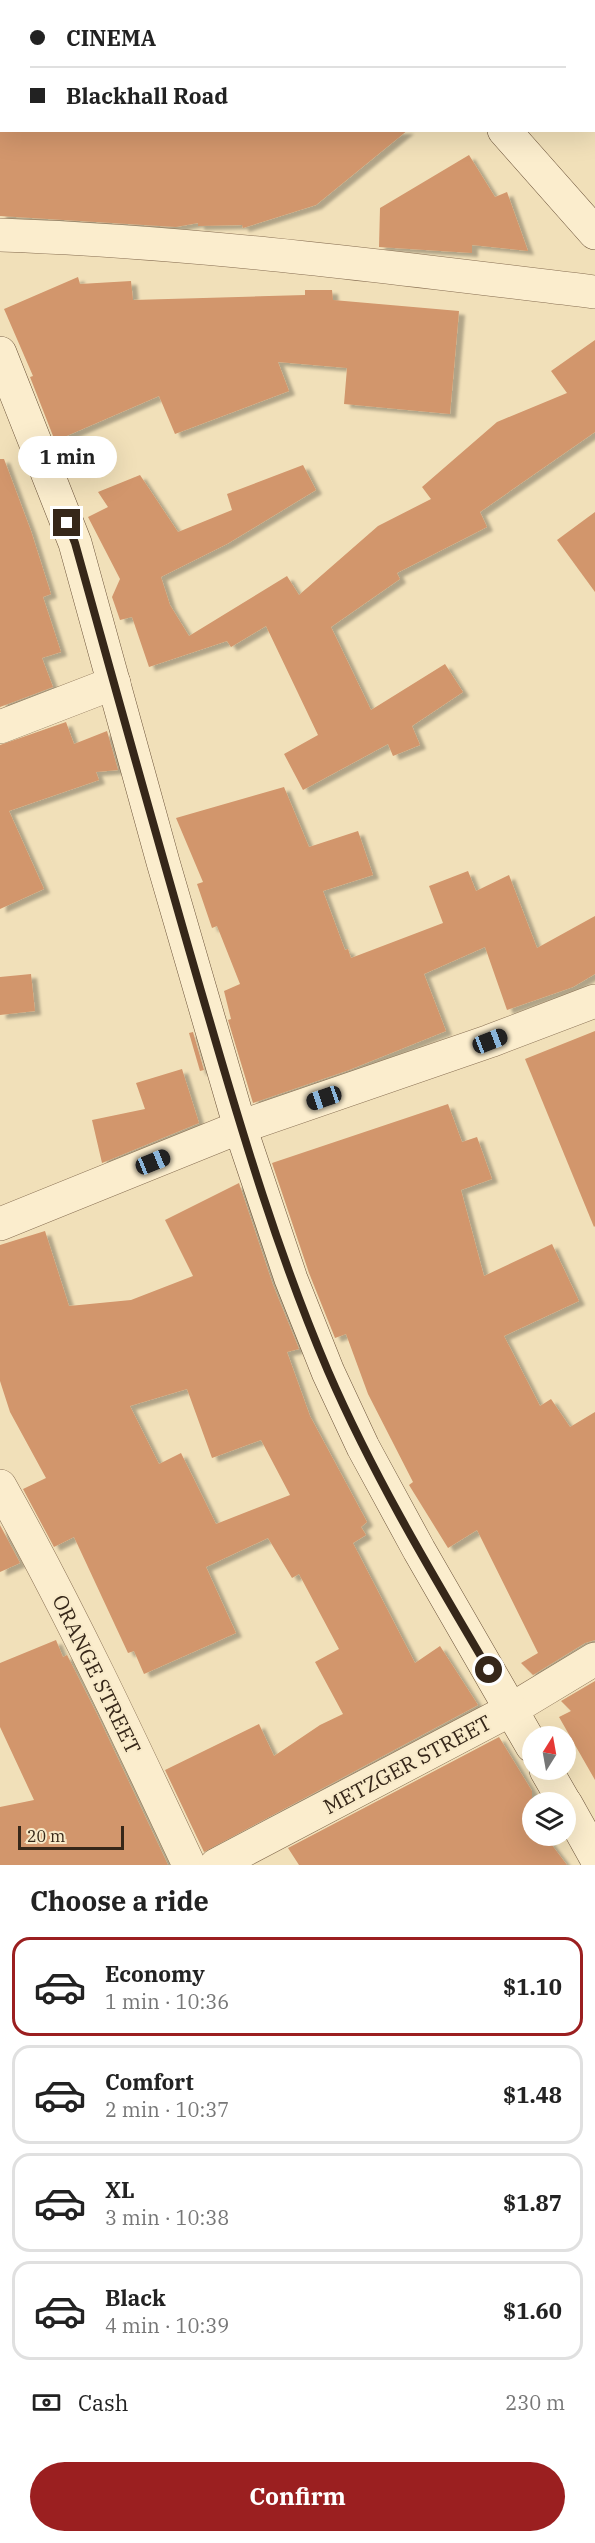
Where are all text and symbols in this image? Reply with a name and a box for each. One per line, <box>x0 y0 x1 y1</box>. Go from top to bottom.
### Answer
text: CINEMA <box>66 23 156 52</box>
text: Blackhall Road <box>66 81 228 110</box>
callout: 1 min <box>17 436 116 478</box>
text: 1 min <box>40 443 96 470</box>
route end <box>53 509 80 536</box>
car <box>470 1026 510 1056</box>
car <box>304 1084 344 1112</box>
car <box>133 1147 173 1177</box>
street label: ORANGE STREET <box>46 1590 148 1758</box>
route start <box>475 1656 502 1683</box>
street label: METZGER STREET <box>318 1708 496 1820</box>
north arrow <box>522 1726 576 1780</box>
map controls <box>522 1726 576 1846</box>
button: layers <box>522 1792 576 1846</box>
scale bar <box>18 1823 124 1850</box>
text: 20 m <box>27 1826 65 1846</box>
text: Choose a ride <box>30 1883 209 1918</box>
text: Economy <box>105 1959 205 1988</box>
icon: car <box>33 1960 87 2014</box>
text: $1.10 <box>503 1972 562 2001</box>
text: 1 min · 10:36 <box>105 1988 229 2015</box>
text: Comfort <box>105 2067 194 2096</box>
icon: car <box>33 2068 87 2122</box>
text: $1.48 <box>503 2080 562 2109</box>
text: 2 min · 10:37 <box>105 2096 229 2123</box>
text: XL <box>105 2175 135 2204</box>
icon: car <box>33 2176 87 2230</box>
text: $1.87 <box>503 2188 562 2217</box>
text: 3 min · 10:38 <box>105 2204 229 2231</box>
text: Black <box>105 2283 166 2312</box>
icon: car <box>33 2284 87 2338</box>
text: $1.60 <box>503 2296 562 2325</box>
text: 4 min · 10:39 <box>105 2312 229 2339</box>
icon: cash <box>30 2386 63 2419</box>
text: Cash <box>78 2388 129 2417</box>
text: 230 m <box>505 2389 565 2416</box>
button: Confirm <box>30 2462 565 2531</box>

